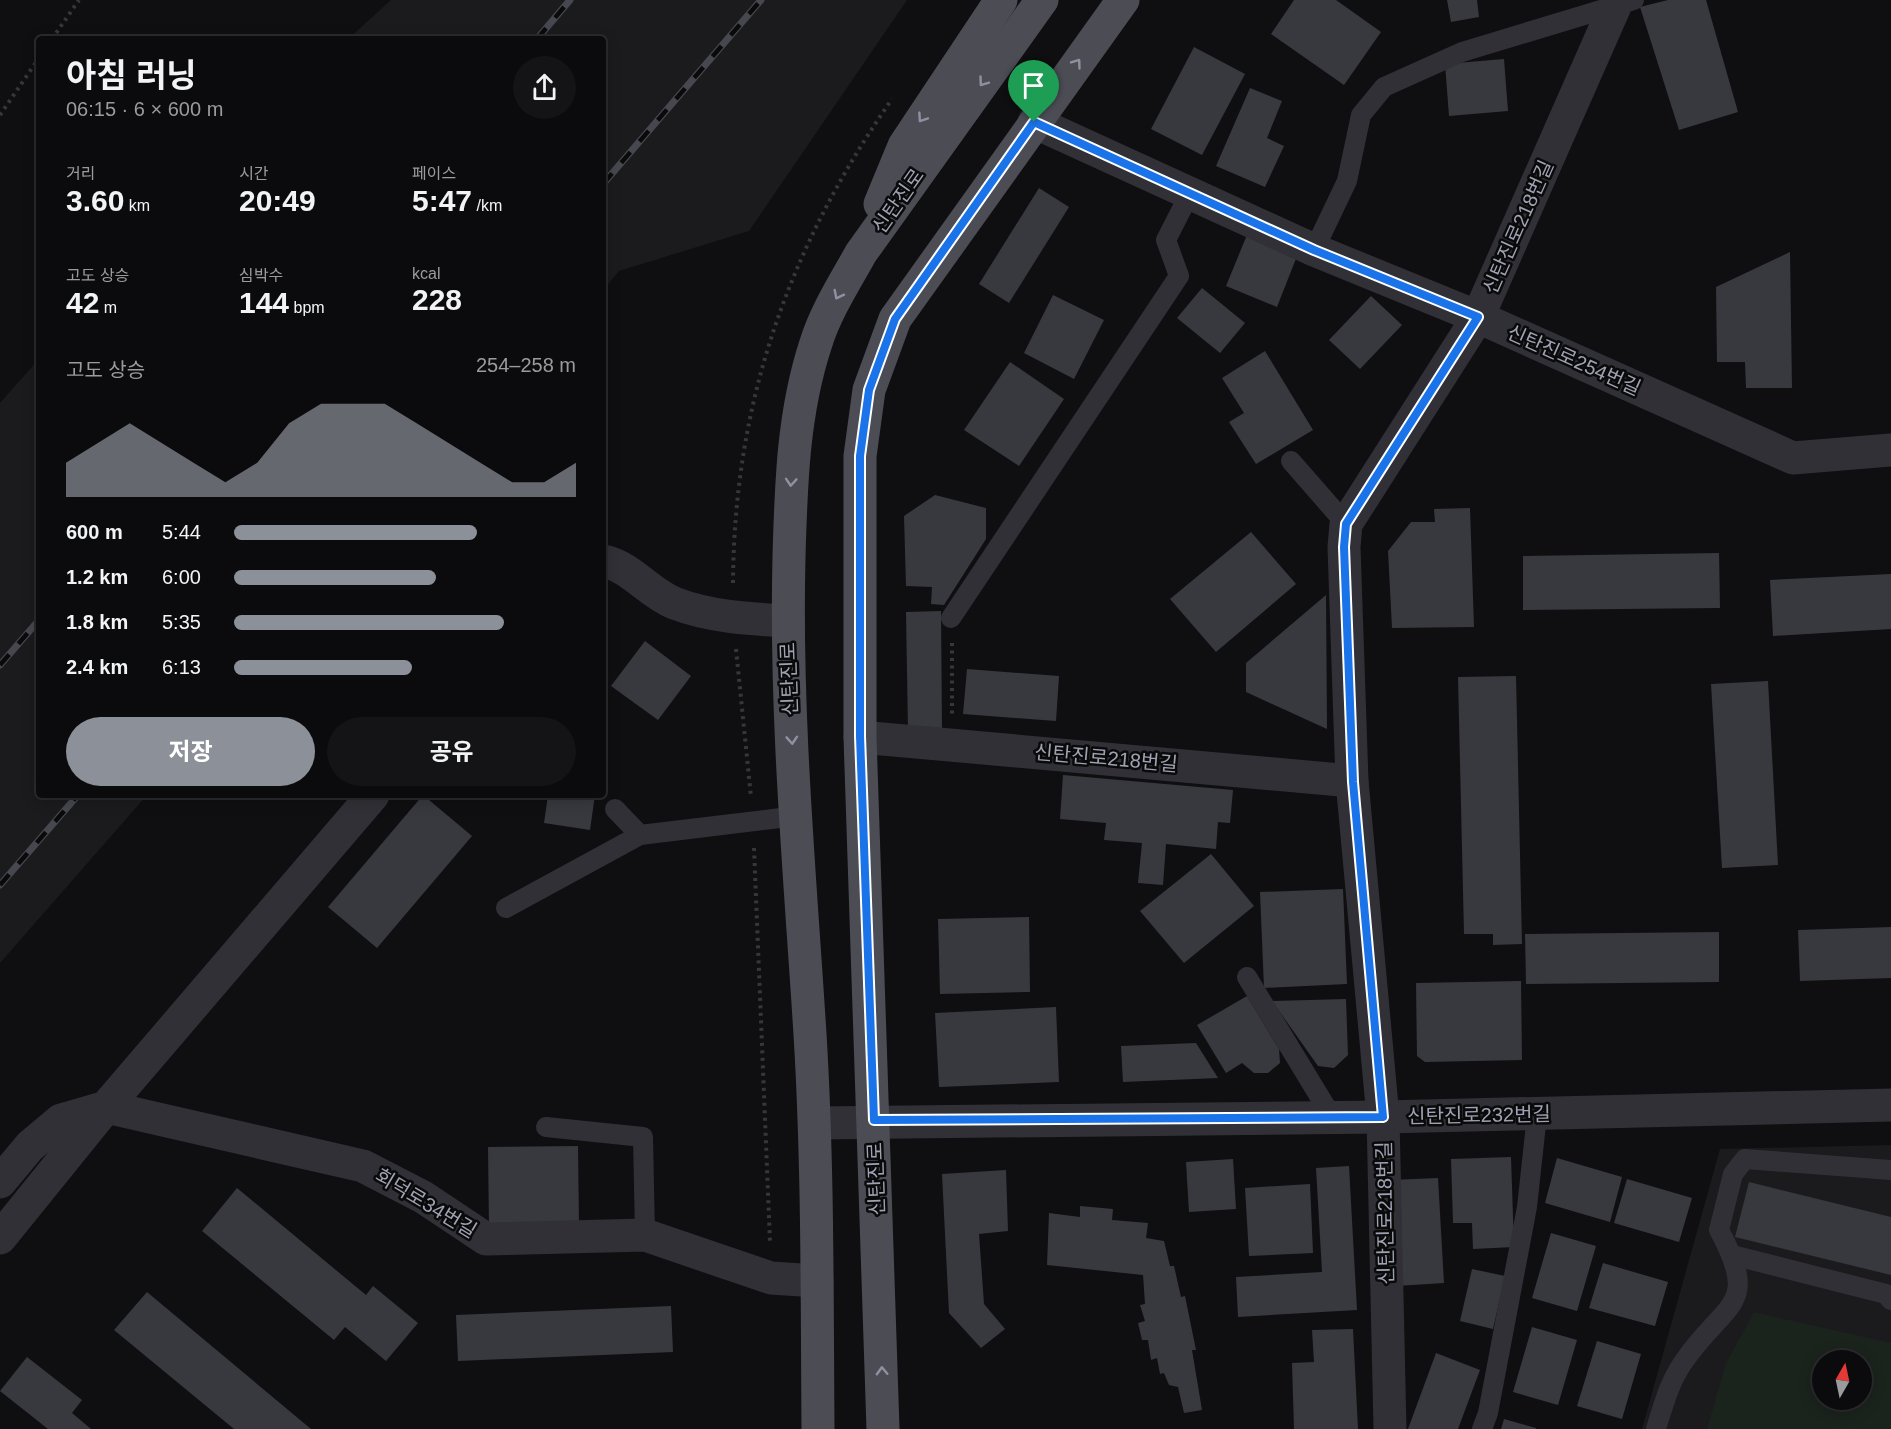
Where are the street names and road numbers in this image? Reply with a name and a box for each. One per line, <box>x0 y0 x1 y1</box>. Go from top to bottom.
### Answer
street label: 신탄진로218번길 <box>1479 157 1557 297</box>
street label: 신탄진로 <box>868 165 928 237</box>
street label: 신탄진로254번길 <box>1504 321 1644 399</box>
street label: 신탄진로 <box>777 642 801 716</box>
street label: 신탄진로218번길 <box>1033 741 1179 775</box>
street label: 신탄진로232번길 <box>1407 1103 1551 1127</box>
street label: 신탄진로218번길 <box>1373 1141 1397 1285</box>
street label: 신탄진로 <box>864 1142 888 1216</box>
street label: 회덕로34번길 <box>371 1164 481 1242</box>

